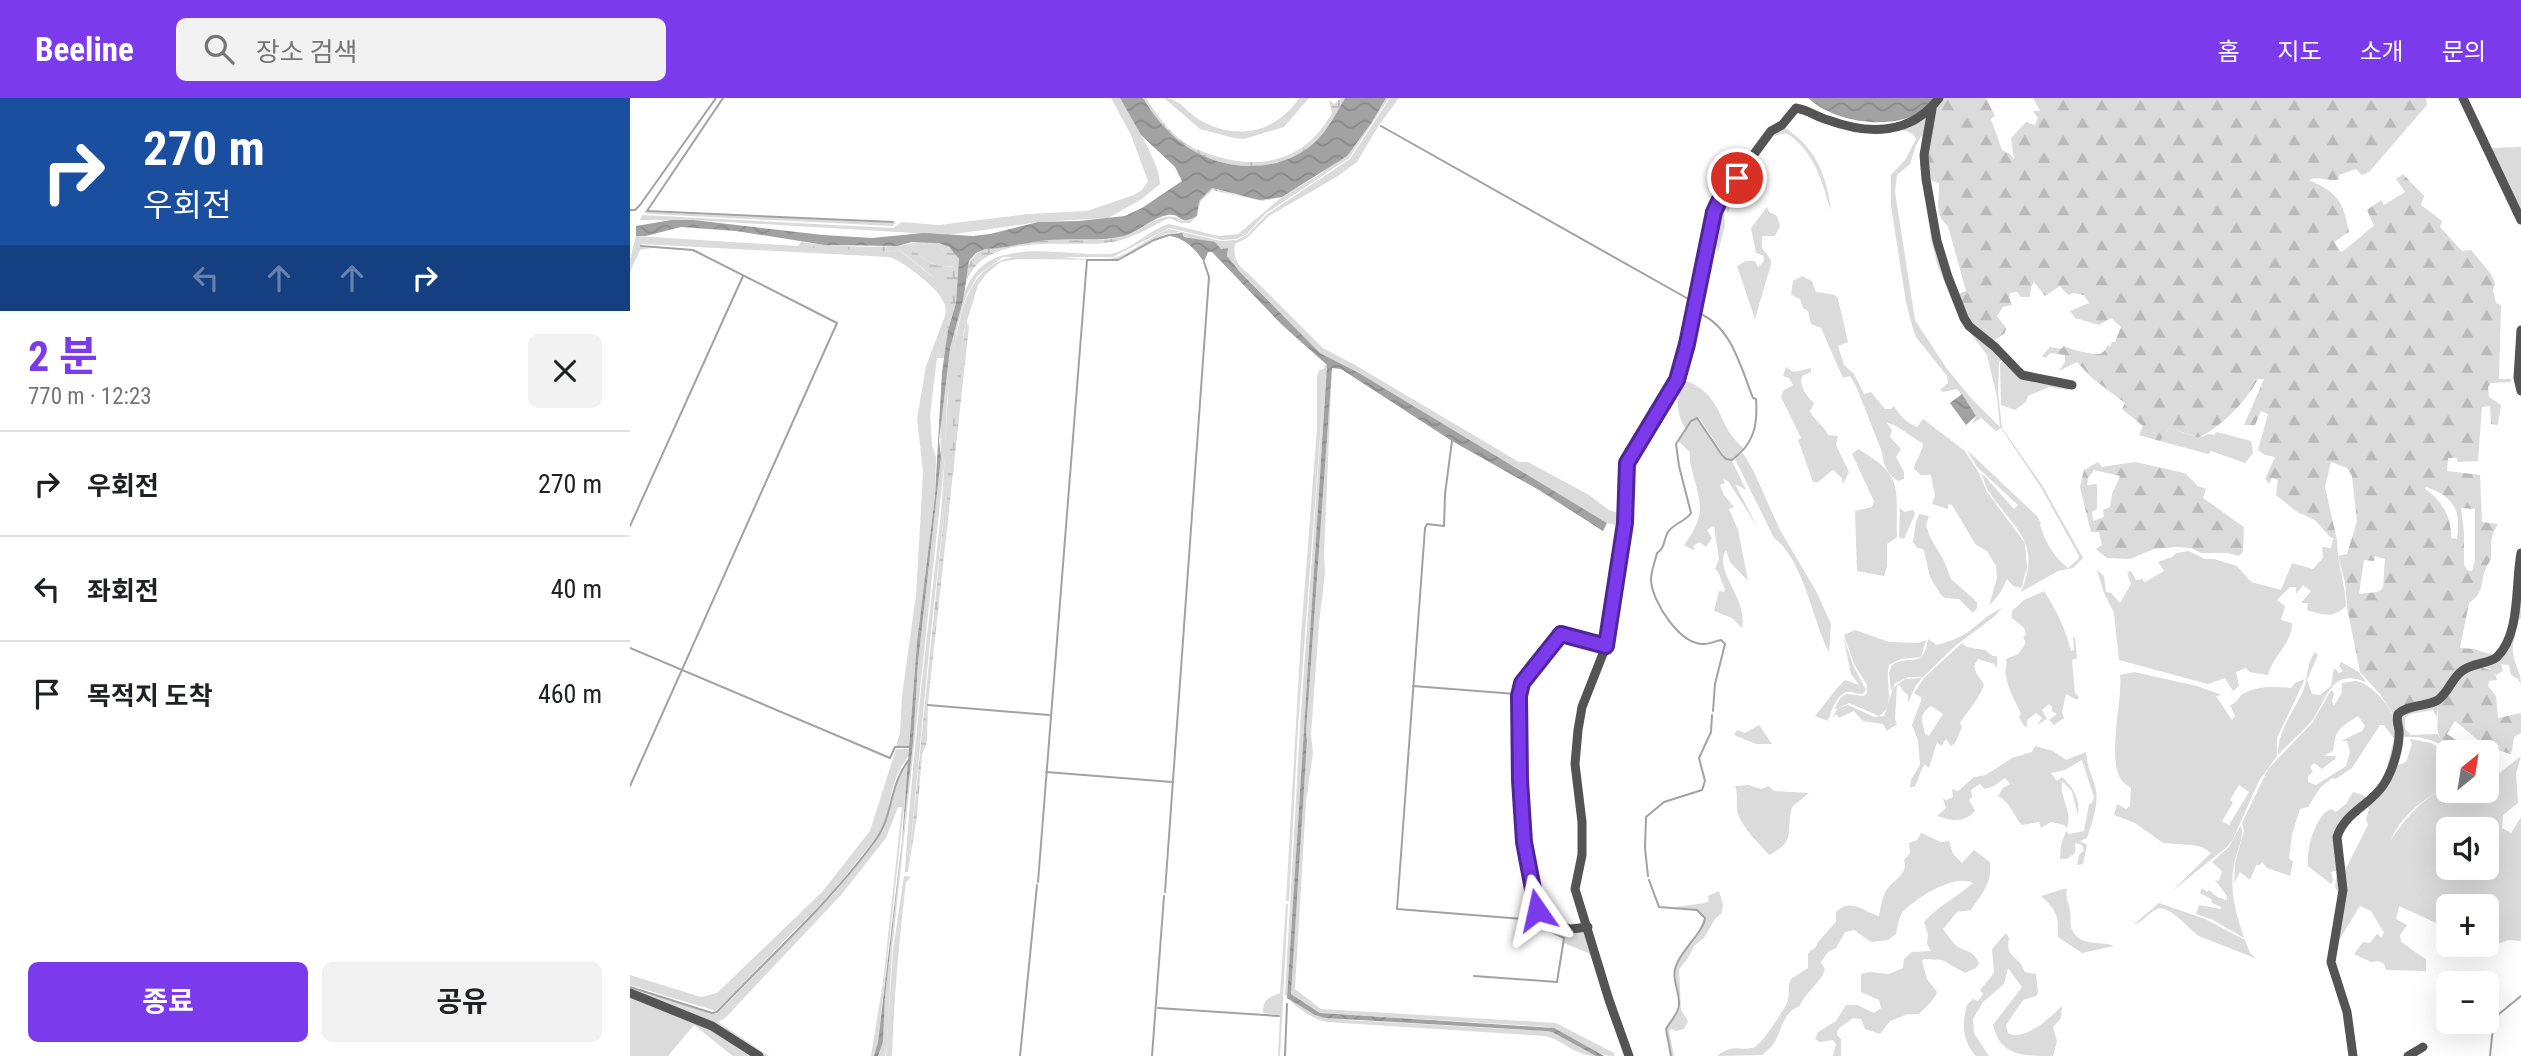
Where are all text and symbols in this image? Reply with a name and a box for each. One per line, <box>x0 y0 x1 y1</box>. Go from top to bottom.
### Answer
search box <box>176 18 666 81</box>
text: Beeline <box>35 30 134 69</box>
icon: search <box>200 30 238 68</box>
text: 장소 검색 <box>256 37 357 67</box>
text: 홈 <box>2217 38 2239 66</box>
text: 지도 <box>2277 38 2322 66</box>
text: 소개 <box>2360 38 2404 66</box>
text: 문의 <box>2442 38 2486 66</box>
text: 270 m <box>143 120 265 177</box>
icon: right <box>28 126 119 217</box>
pin <box>1707 148 1767 208</box>
icon: arrive <box>1718 159 1756 197</box>
text: 우회전 <box>143 186 231 224</box>
icon: left <box>187 259 225 297</box>
icon: ahead <box>260 259 298 297</box>
icon: ahead <box>333 259 371 297</box>
icon: right <box>406 259 444 297</box>
text: 2 분 <box>28 332 98 381</box>
button: close <box>528 334 602 408</box>
text: 770 m · 12:23 <box>28 383 152 410</box>
icon: right <box>28 465 66 503</box>
text: 270 m <box>538 469 602 499</box>
text: 우회전 <box>87 471 159 501</box>
icon: left <box>28 570 66 608</box>
text: 40 m <box>551 574 602 604</box>
text: 좌회전 <box>87 576 159 606</box>
icon: arrive <box>28 675 66 713</box>
text: 460 m <box>538 679 602 709</box>
text: 목적지 도착 <box>87 681 213 711</box>
north arrow <box>2436 740 2499 803</box>
map controls <box>2436 740 2499 1034</box>
button: sound <box>2436 817 2499 880</box>
position arrow <box>1500 873 1574 947</box>
button: + <box>2436 894 2499 957</box>
button: 종료 <box>28 962 308 1042</box>
button: 공유 <box>322 962 602 1042</box>
button: − <box>2436 971 2499 1034</box>

